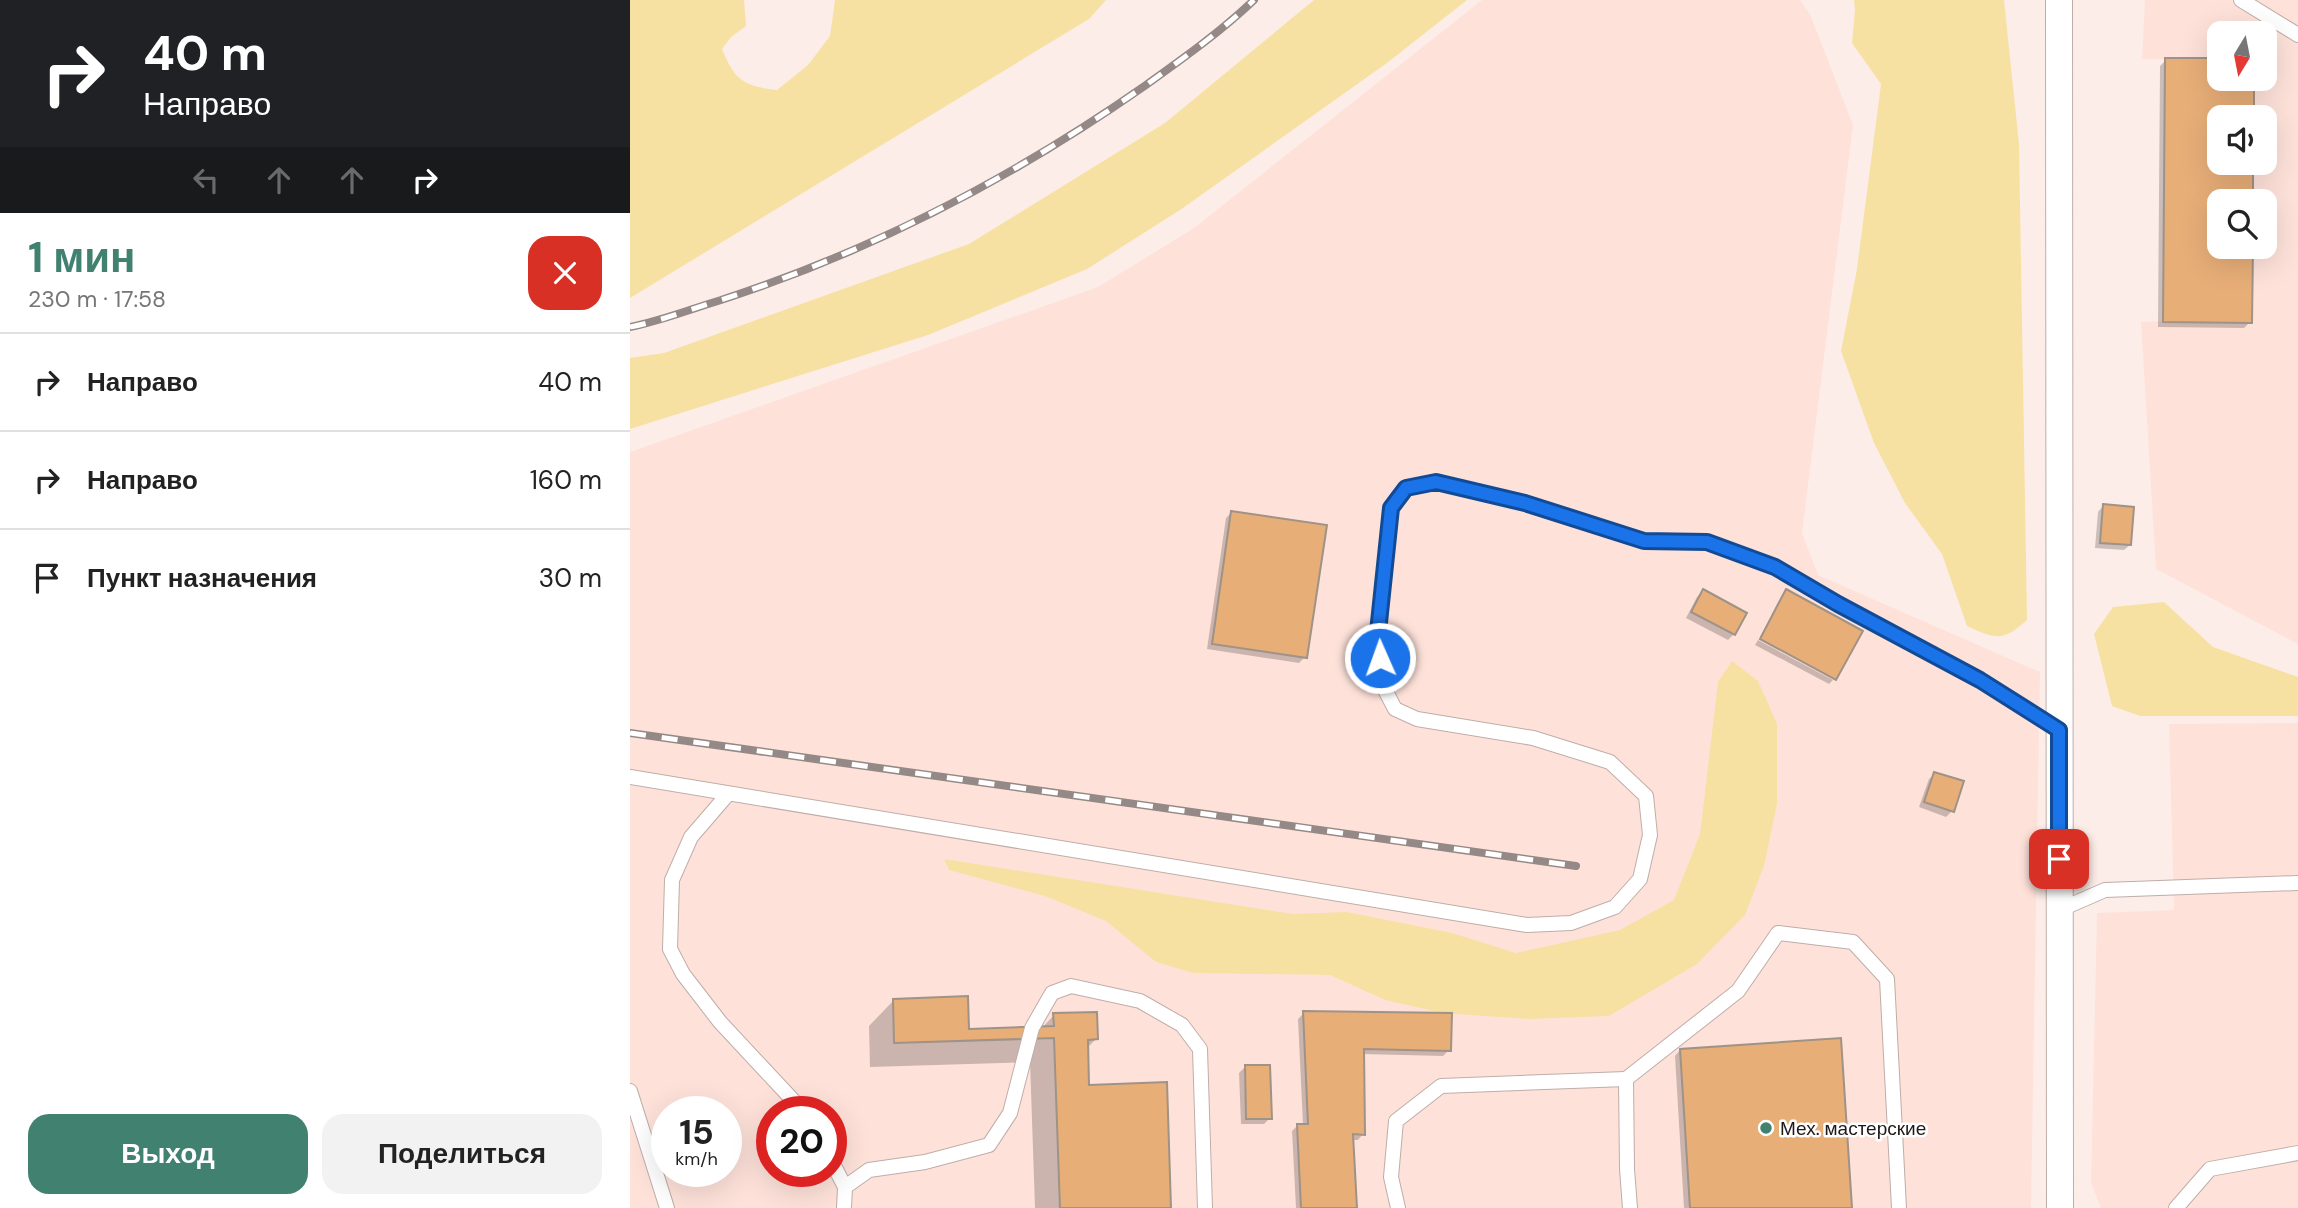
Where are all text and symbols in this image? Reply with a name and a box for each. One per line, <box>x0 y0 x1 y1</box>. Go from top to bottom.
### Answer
text: 40 m <box>143 21 267 85</box>
north arrow <box>2207 21 2277 91</box>
map controls <box>2207 21 2277 259</box>
icon: right <box>28 28 119 119</box>
text: Направо <box>143 83 271 125</box>
button: sound <box>2207 105 2277 175</box>
icon: left <box>187 161 225 199</box>
icon: ahead <box>260 161 298 199</box>
icon: ahead <box>333 161 371 199</box>
icon: right <box>406 161 444 199</box>
button: search <box>2207 189 2277 259</box>
text: 1 мин <box>28 230 135 285</box>
button: close <box>528 236 602 310</box>
text: 230 m · 17:58 <box>28 284 166 314</box>
icon: right <box>28 363 66 401</box>
text: Направо <box>87 365 198 399</box>
text: 40 m <box>538 365 602 399</box>
icon: right <box>28 461 66 499</box>
text: Направо <box>87 463 198 497</box>
text: 160 m <box>530 463 602 497</box>
icon: arrive <box>28 559 66 597</box>
text: Пункт назначения <box>87 561 317 595</box>
text: 30 m <box>539 561 602 595</box>
position arrow <box>1343 621 1417 695</box>
pin <box>2029 829 2089 889</box>
icon: arrive <box>2040 840 2078 878</box>
speed limit sign: 20 <box>756 1096 847 1187</box>
text: 15 <box>679 1109 714 1155</box>
button: Выход <box>28 1114 308 1194</box>
button: Поделиться <box>322 1114 602 1194</box>
place label: Мех. мастерские <box>1780 1116 1926 1141</box>
marker: Мех. мастерские <box>1758 1120 1774 1136</box>
text: km/h <box>675 1147 718 1171</box>

